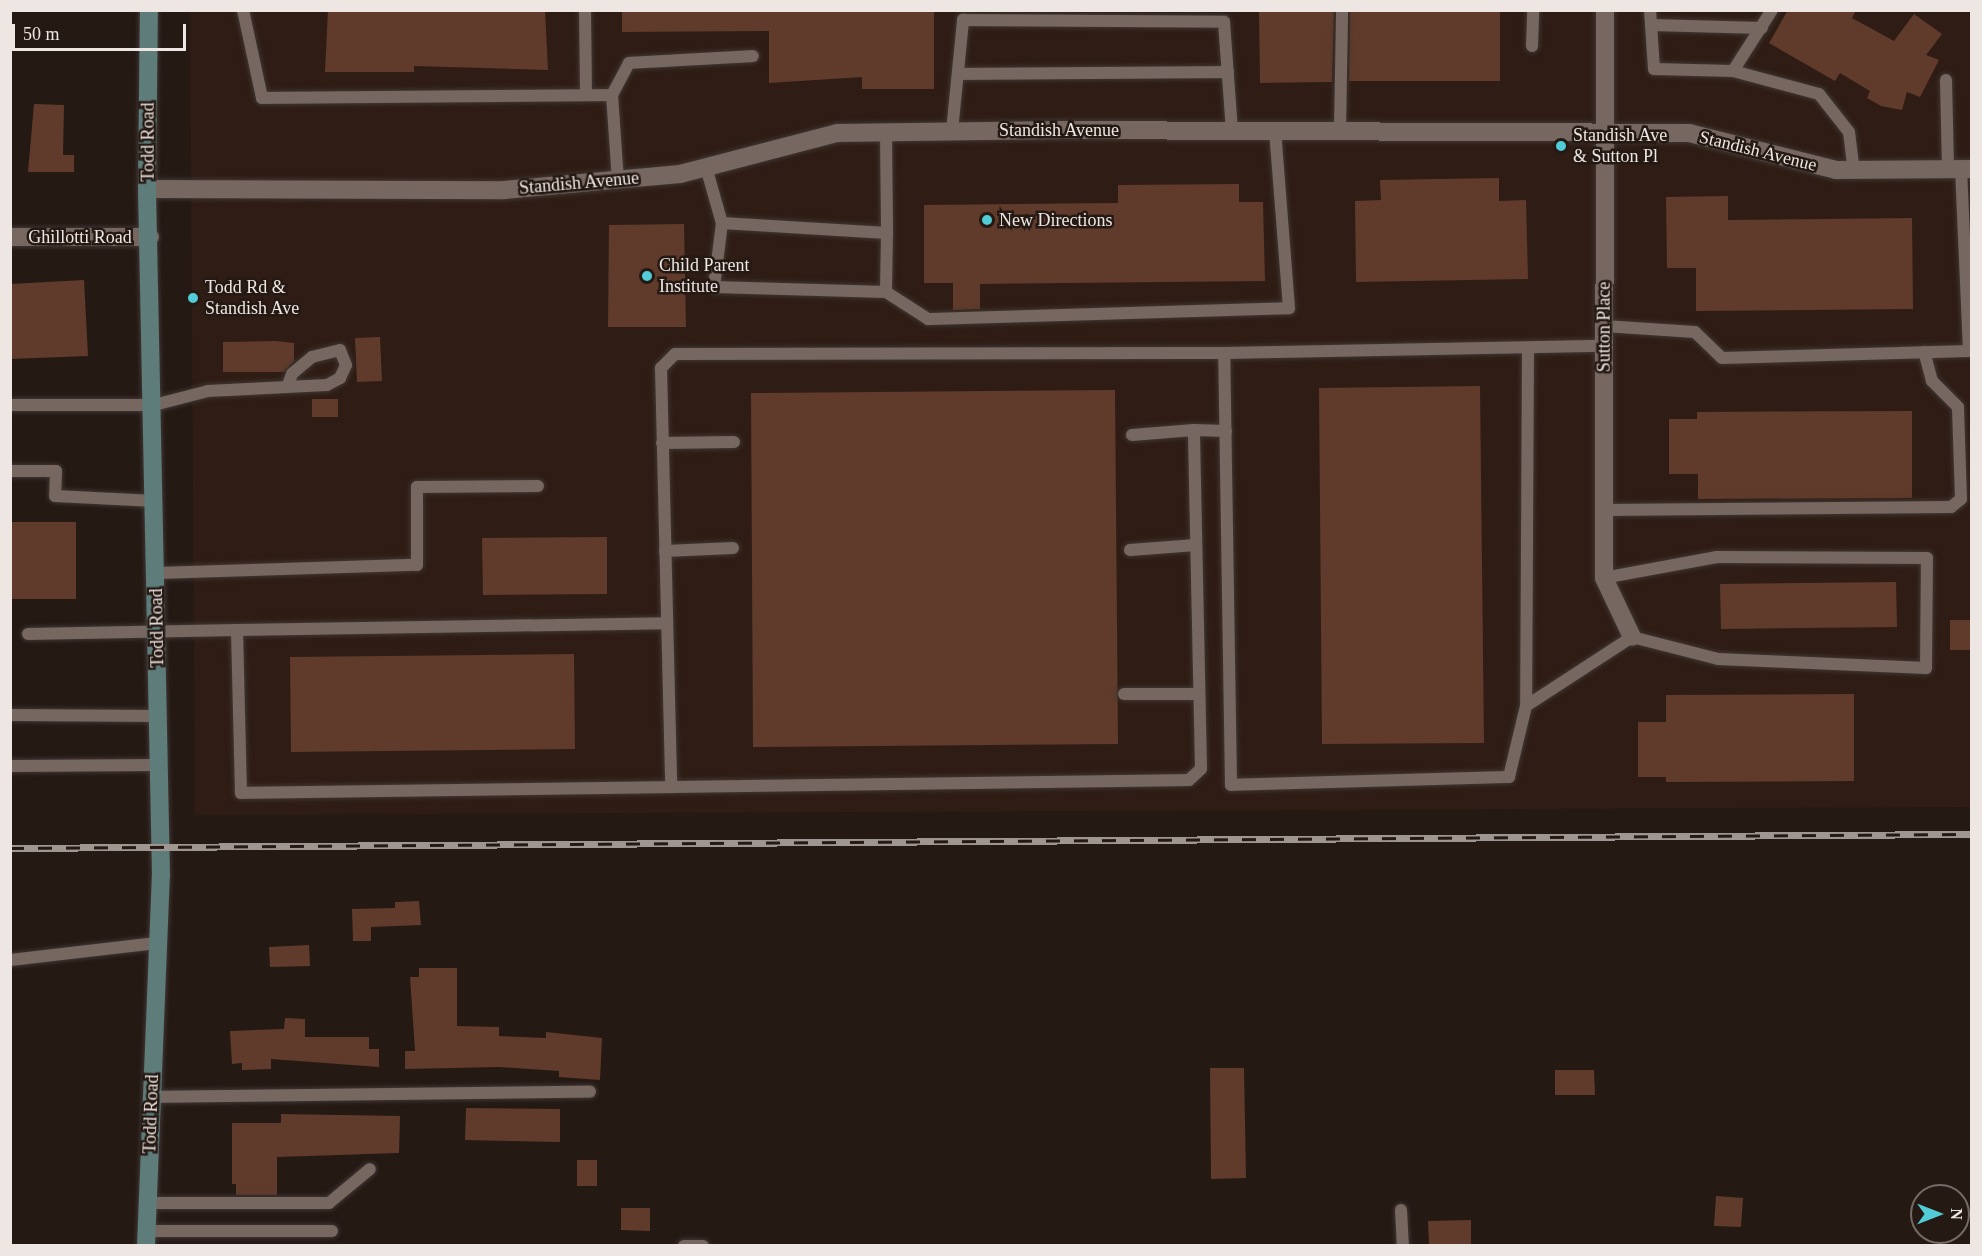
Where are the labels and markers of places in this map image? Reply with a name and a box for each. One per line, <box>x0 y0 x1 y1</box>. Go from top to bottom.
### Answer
place label: Standish Ave & Sutton Pl <box>1573 125 1668 168</box>
marker: Standish Ave & Sutton Pl <box>1554 139 1568 153</box>
place label: New Directions <box>999 209 1112 231</box>
marker: New Directions <box>980 213 994 227</box>
place label: Child Parent Institute <box>659 255 749 298</box>
marker: Child Parent Institute <box>640 269 654 283</box>
place label: Todd Rd & Standish Ave <box>205 277 300 320</box>
marker: Todd Rd & Standish Ave <box>186 291 200 305</box>

